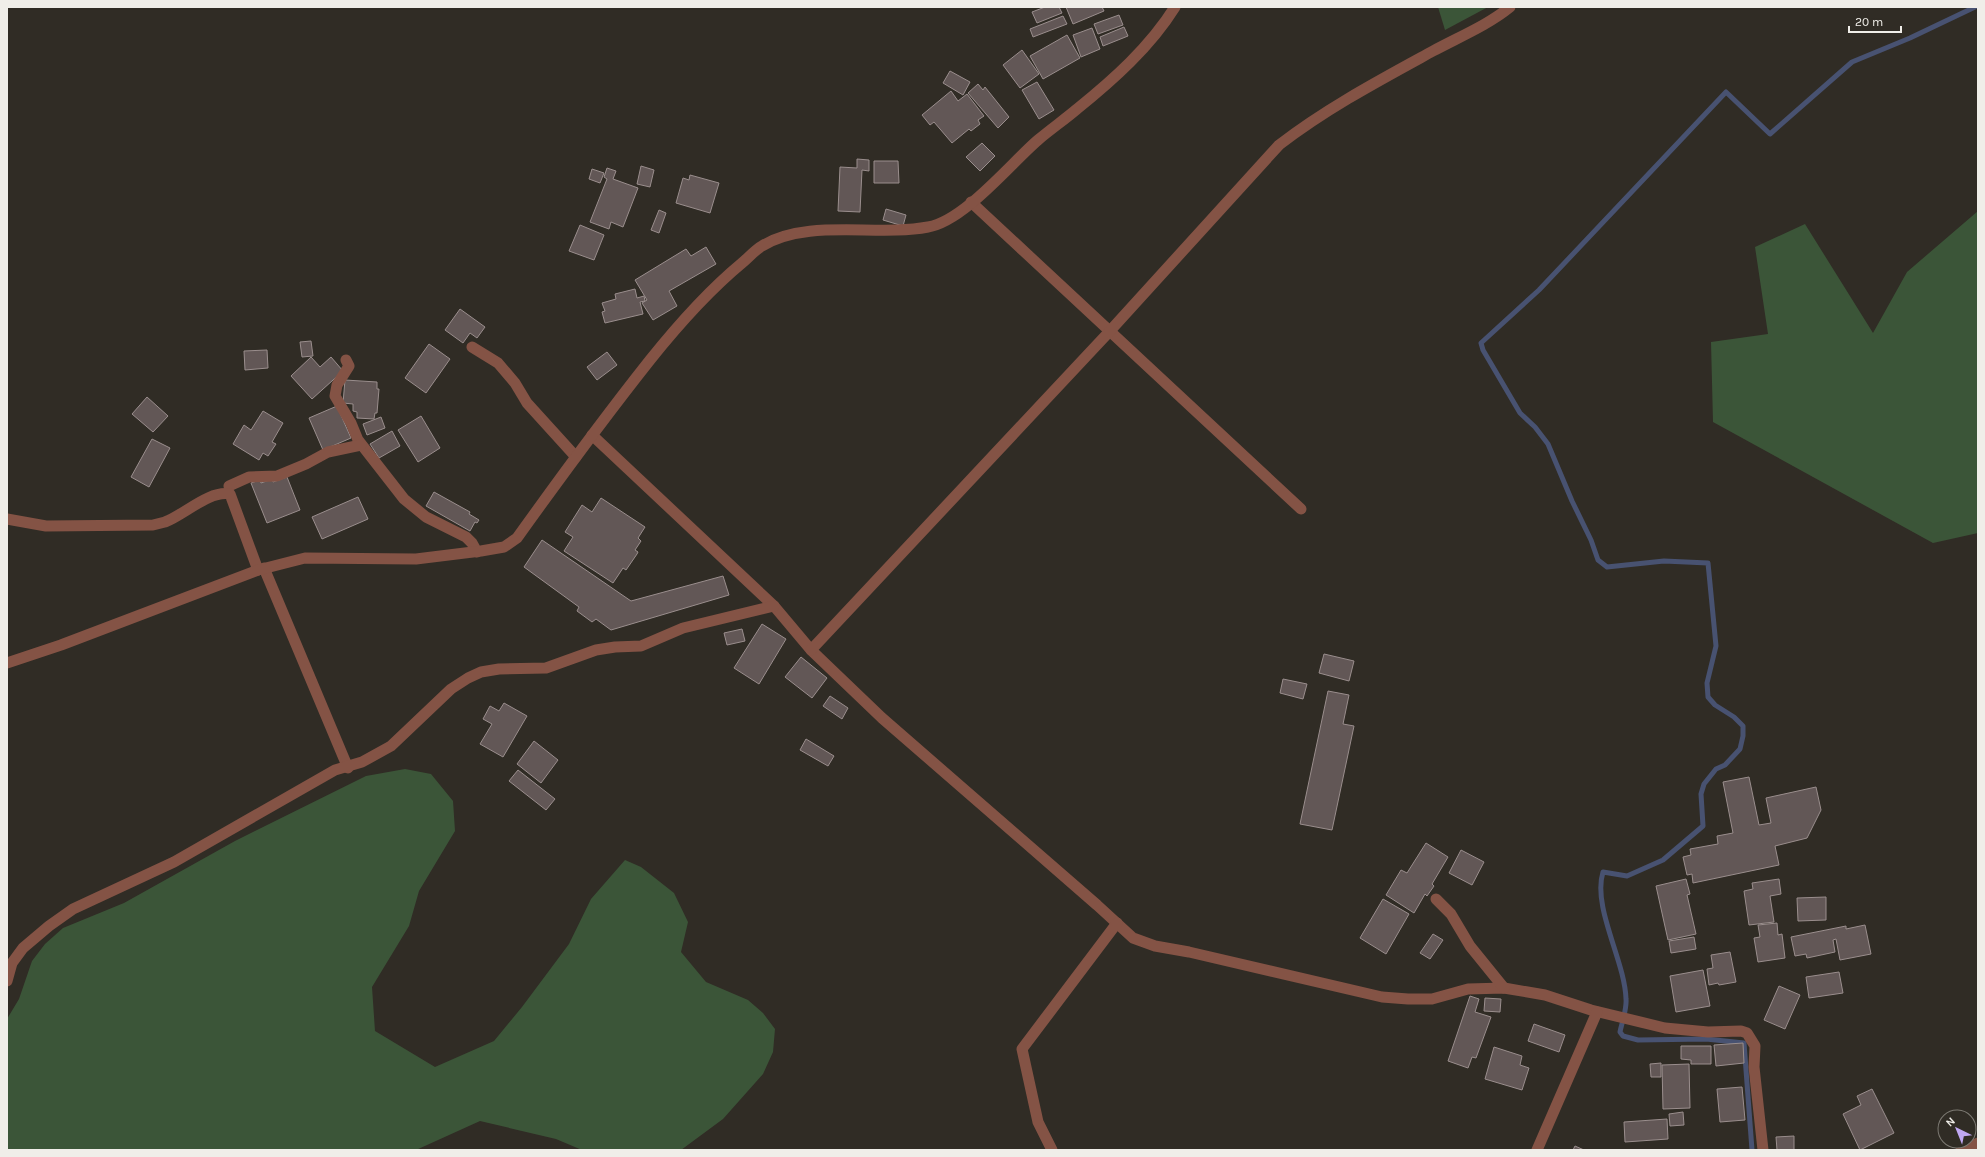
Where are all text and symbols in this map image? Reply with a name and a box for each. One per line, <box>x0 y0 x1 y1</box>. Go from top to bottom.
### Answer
scale bar <box>1849 8 1901 34</box>
text: 20 m <box>1855 15 1883 29</box>
north arrow <box>1937 1109 1977 1149</box>
text: N <box>1943 1115 1958 1129</box>

